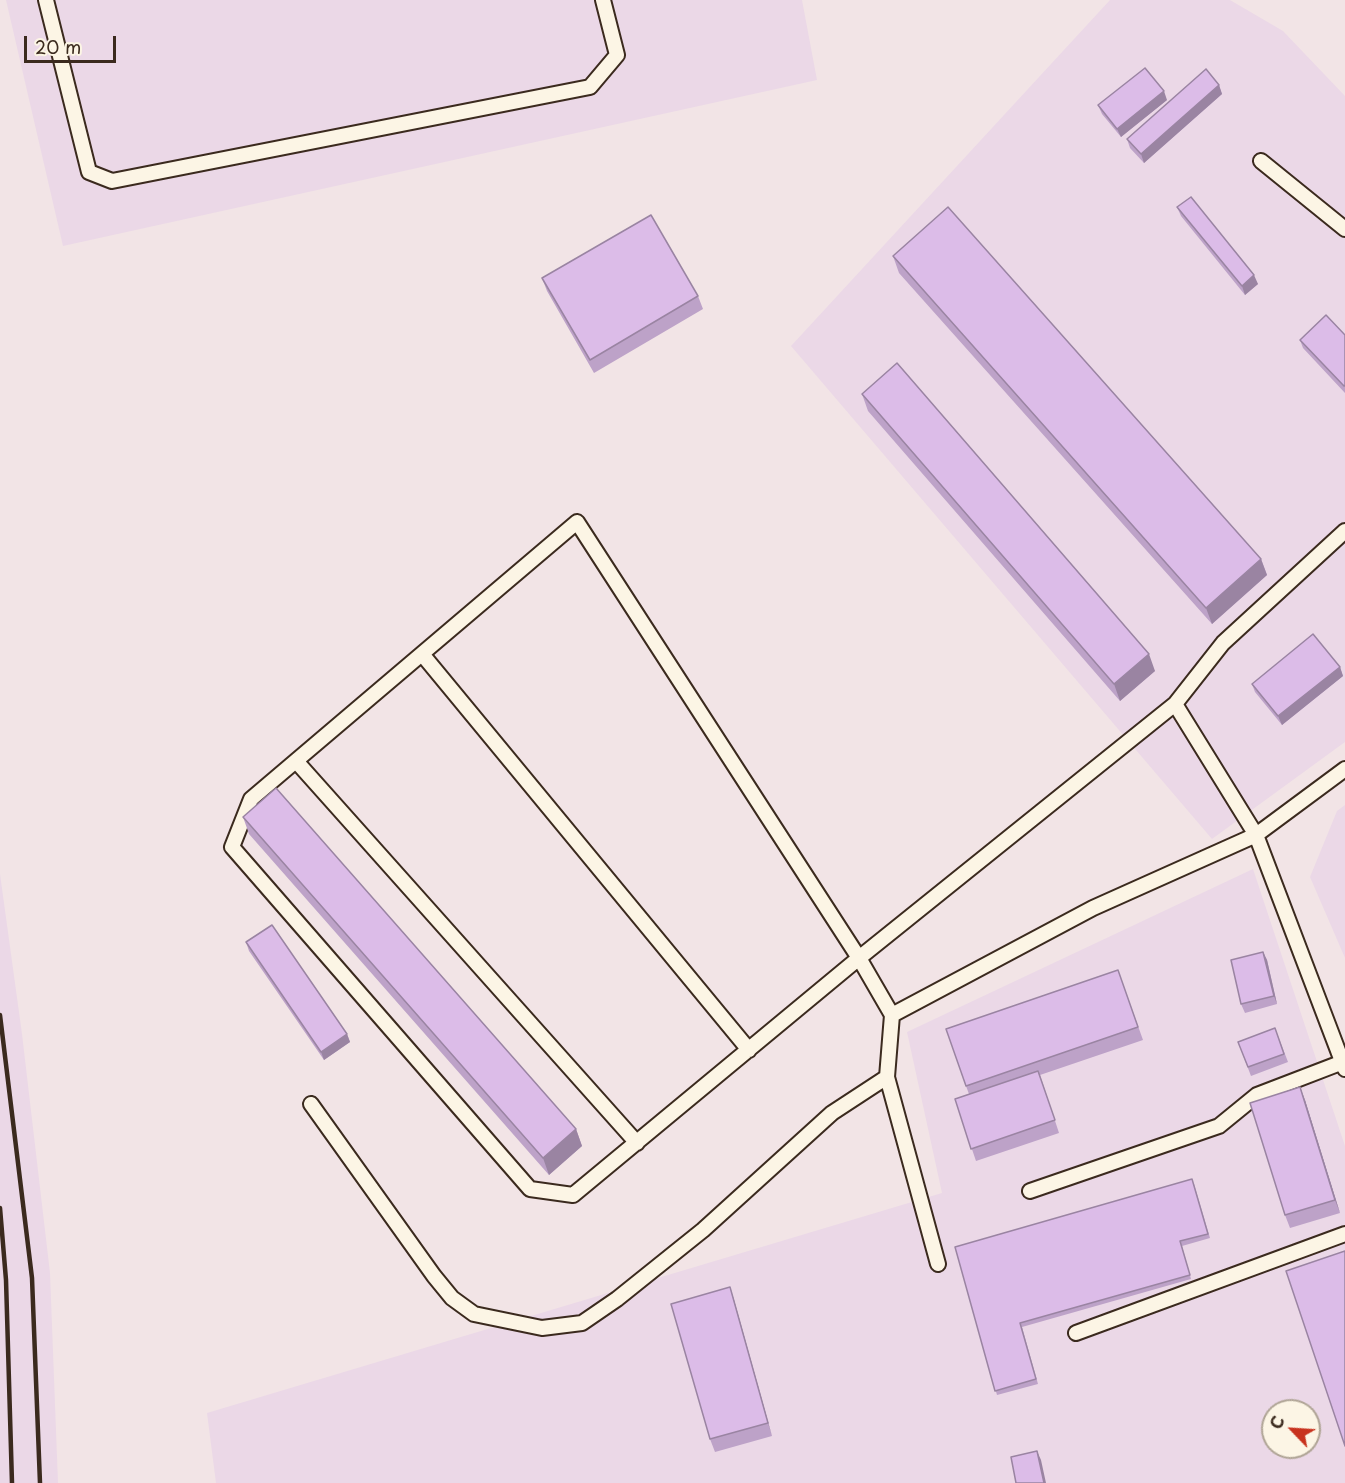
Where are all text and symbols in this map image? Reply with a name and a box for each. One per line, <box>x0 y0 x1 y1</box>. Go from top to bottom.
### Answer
scale bar <box>27 24 118 62</box>
text: 20 m <box>35 33 81 60</box>
north arrow <box>1261 1399 1321 1459</box>
text: С <box>1263 1412 1290 1433</box>

